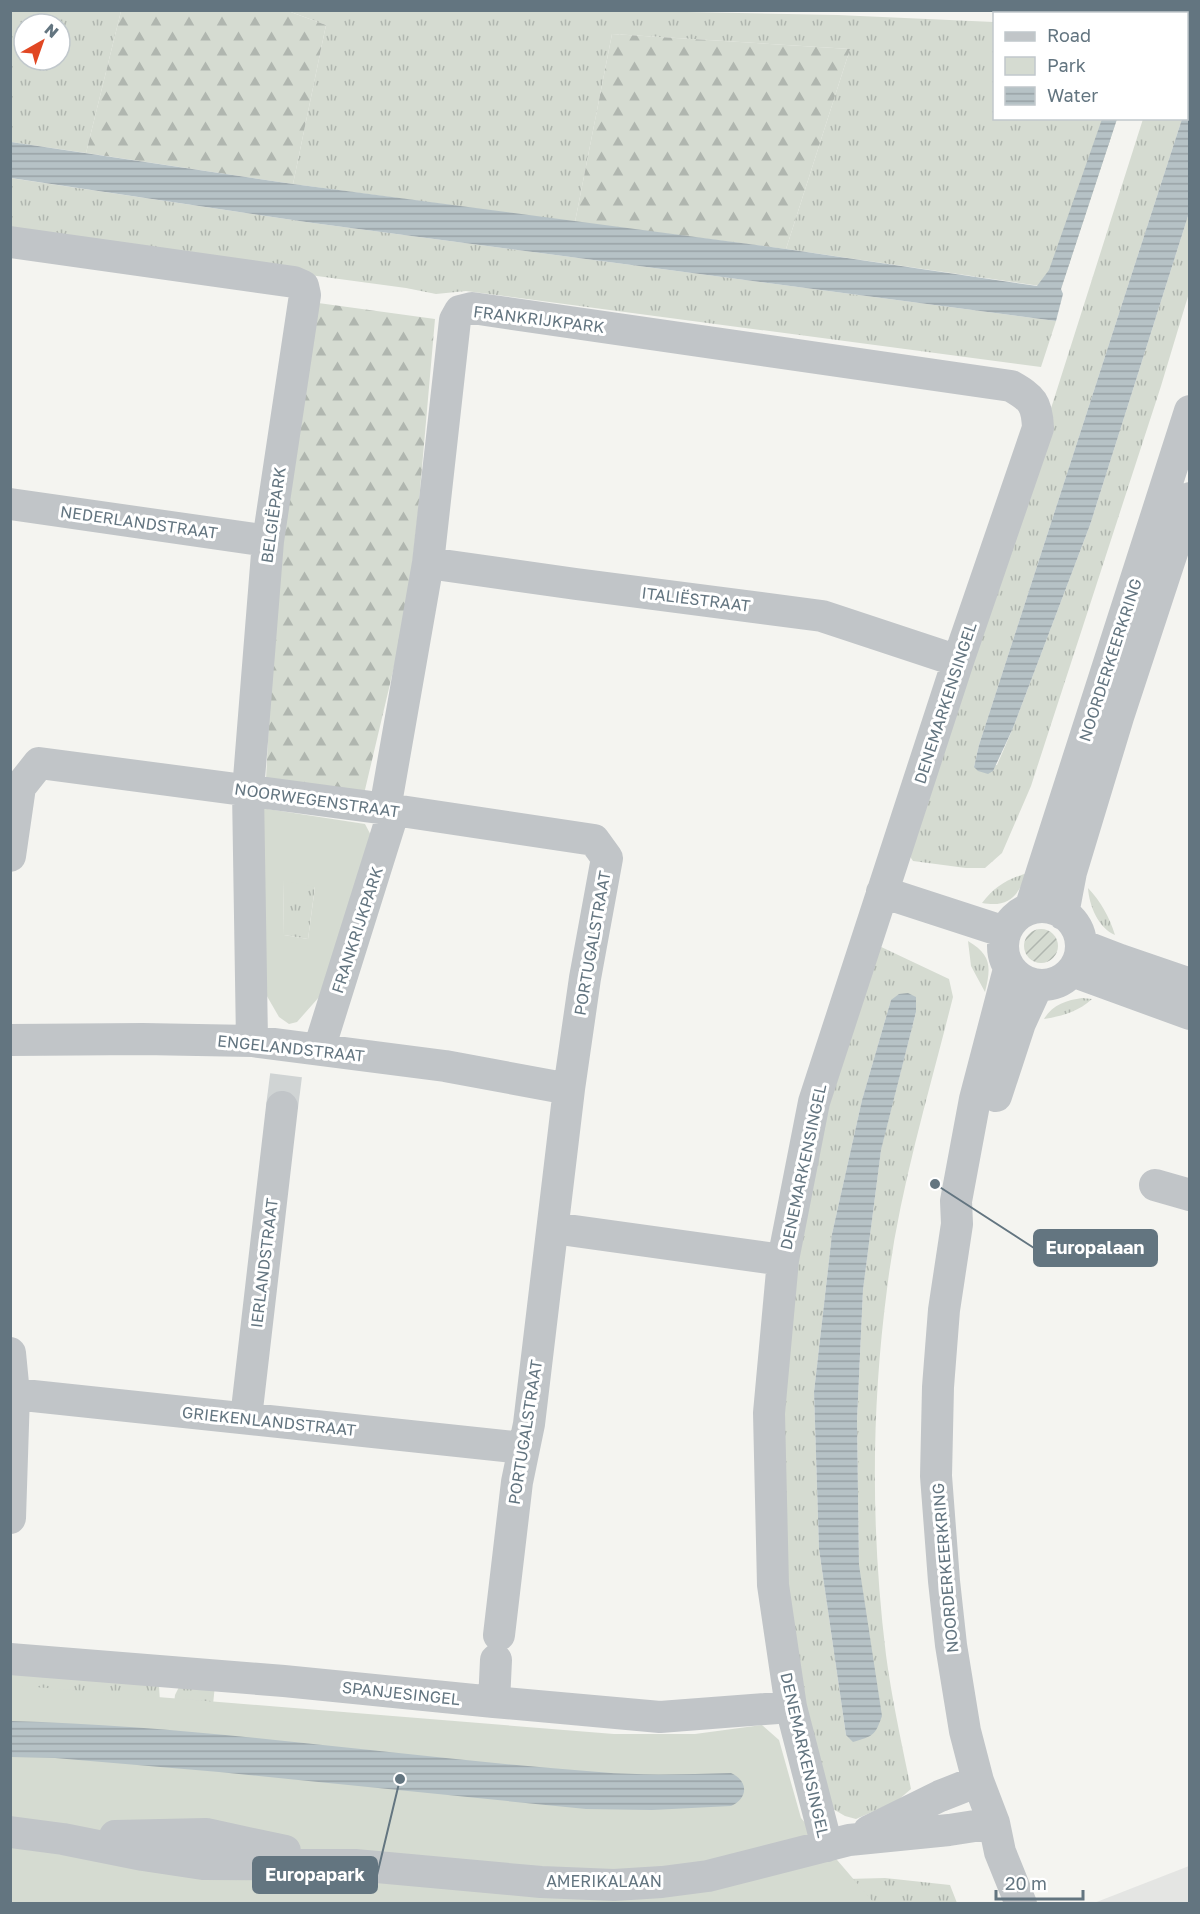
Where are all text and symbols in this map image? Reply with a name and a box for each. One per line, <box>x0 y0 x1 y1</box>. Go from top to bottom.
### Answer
north arrow <box>12 12 72 72</box>
legend <box>993 12 1188 120</box>
text: N <box>41 19 63 42</box>
text: Road <box>1047 24 1091 46</box>
text: Park <box>1047 54 1086 76</box>
text: Water <box>1047 84 1098 106</box>
street label: FRANKRIJKPARK <box>472 301 606 337</box>
street label: BELGIËPARK <box>256 466 290 564</box>
street label: NEDERLANDSTRAAT <box>59 501 219 543</box>
street label: NOORDERKEERKRING <box>1074 576 1146 744</box>
street label: ITALIËSTRAAT <box>640 582 752 616</box>
street label: DENEMARKENSINGEL <box>909 620 981 786</box>
street label: NOORWEGENSTRAAT <box>233 779 401 821</box>
street label: FRANKRIJKPARK <box>327 864 387 996</box>
street label: PORTUGALSTRAAT <box>569 869 615 1017</box>
street label: ENGELANDSTRAAT <box>216 1030 366 1066</box>
street label: DENEMARKENSINGEL <box>776 1082 830 1252</box>
street label: IERLANDSTRAAT <box>246 1197 282 1329</box>
callout: Europalaan <box>1034 1230 1157 1266</box>
text: Europalaan <box>1046 1236 1145 1258</box>
street label: PORTUGALSTRAAT <box>504 1358 546 1506</box>
street label: GRIEKENLANDSTRAAT <box>181 1402 357 1440</box>
street label: NOORDERKEERKRING <box>928 1482 962 1654</box>
street label: DENEMARKENSINGEL <box>776 1671 834 1839</box>
street label: SPANJESINGEL <box>341 1677 461 1709</box>
callout: Europapark <box>253 1857 377 1893</box>
text: Europapark <box>265 1863 366 1885</box>
scale bar <box>996 1863 1083 1901</box>
street label: AMERIKALAAN <box>546 1871 662 1891</box>
text: 20 m <box>1005 1872 1047 1894</box>

